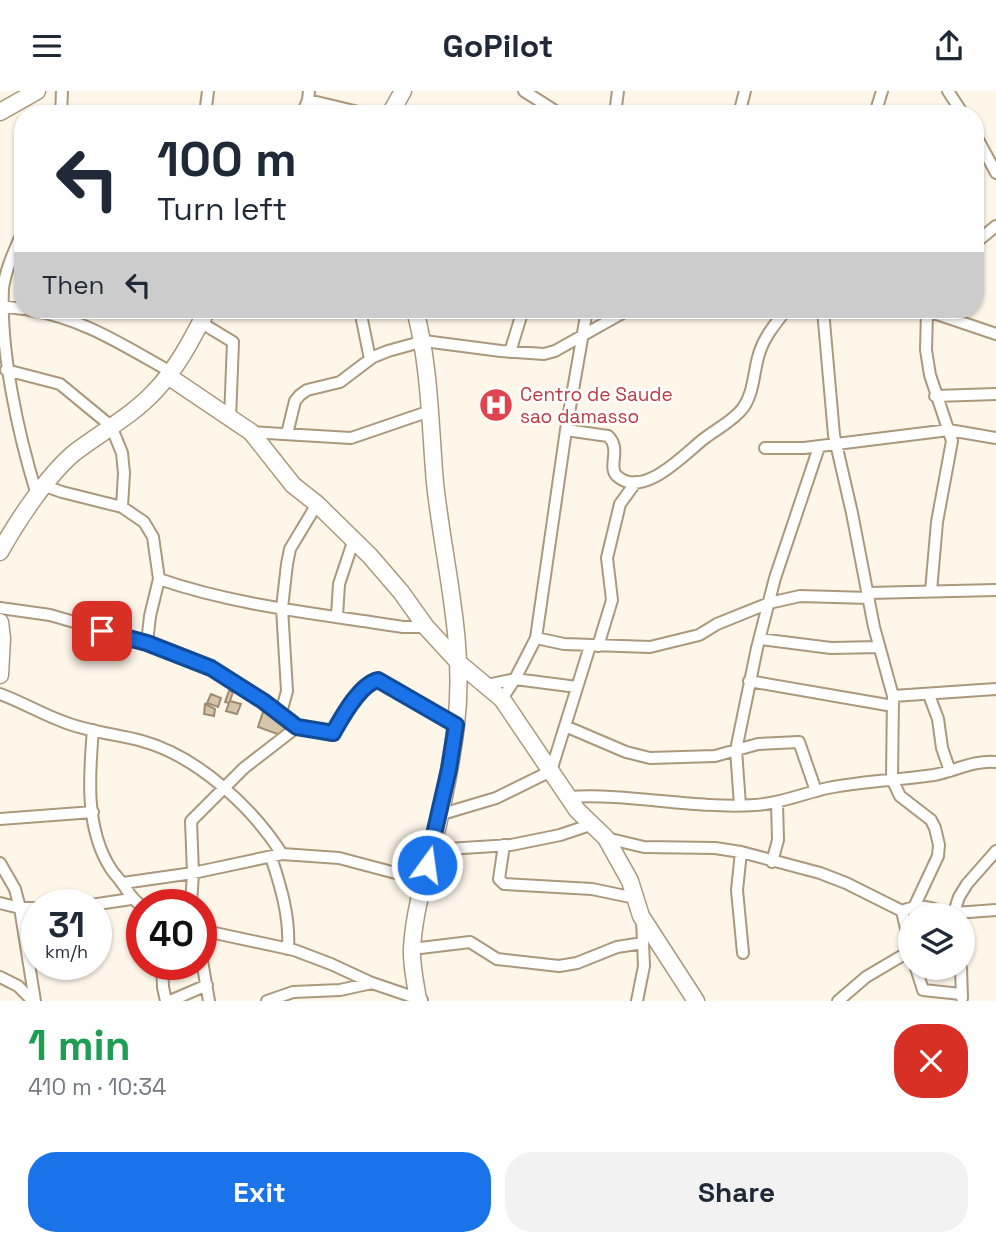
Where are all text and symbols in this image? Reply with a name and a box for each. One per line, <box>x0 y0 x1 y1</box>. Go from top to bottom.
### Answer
text: GoPilot <box>443 26 553 66</box>
icon: menu <box>28 27 66 65</box>
icon: share <box>930 27 968 65</box>
text: 100 m <box>157 128 297 190</box>
icon: left <box>42 133 133 224</box>
text: Turn left <box>157 189 287 229</box>
icon: left <box>119 266 157 304</box>
text: Then <box>42 268 105 302</box>
place label: Centro de Saude sao damasso <box>520 382 673 429</box>
hospital icon: Centro de Saude sao damasso <box>477 386 515 424</box>
pin <box>72 601 132 661</box>
icon: arrive <box>83 612 121 650</box>
position arrow <box>390 828 464 902</box>
speed limit sign: 40 <box>126 889 217 980</box>
text: 31 <box>48 903 85 947</box>
map controls <box>898 903 975 980</box>
button: layers <box>898 903 975 980</box>
text: km/h <box>45 940 88 963</box>
text: 1 min <box>28 1019 131 1072</box>
button: close <box>894 1024 968 1098</box>
text: 410 m · 10:34 <box>28 1072 166 1102</box>
button: Exit <box>28 1152 491 1232</box>
button: Share <box>505 1152 968 1232</box>

